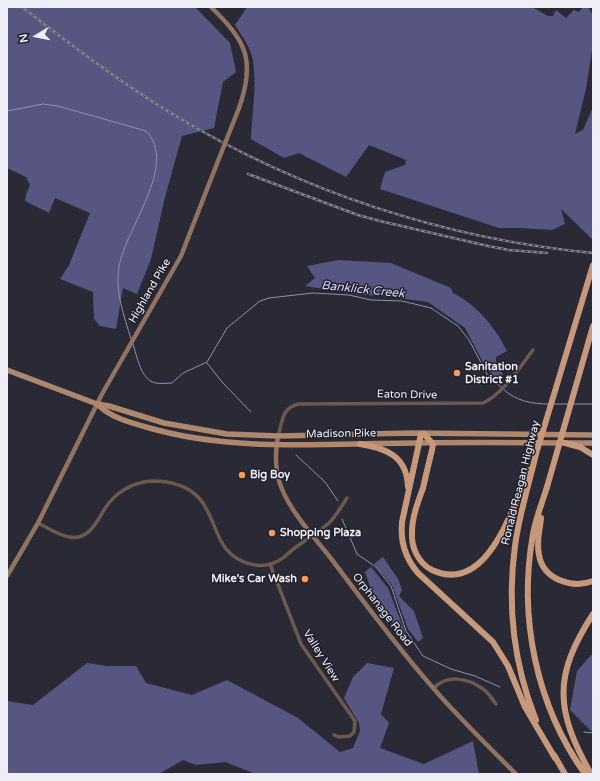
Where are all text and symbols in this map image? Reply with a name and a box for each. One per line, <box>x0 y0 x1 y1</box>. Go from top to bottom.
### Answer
north arrow <box>16 16 56 56</box>
text: N <box>17 33 31 44</box>
street label: Highland Pike <box>126 256 174 326</box>
water label: Banklick Creek <box>321 278 405 302</box>
place label: Sanitation District #1 <box>465 360 519 386</box>
marker: Sanitation District #1 <box>452 368 462 378</box>
street label: Eaton Drive <box>377 388 437 402</box>
street label: Ronald Reagan Highway <box>499 419 543 547</box>
street label: Madison Pike <box>306 427 376 441</box>
place label: Big Boy <box>250 468 290 482</box>
marker: Big Boy <box>237 470 247 480</box>
place label: Shopping Plaza <box>280 526 361 540</box>
marker: Shopping Plaza <box>267 528 277 538</box>
street label: Orphanage Road <box>349 571 415 649</box>
place label: Mike's Car Wash <box>211 572 297 586</box>
marker: Mike's Car Wash <box>300 574 310 584</box>
street label: Valley View <box>300 628 342 684</box>

